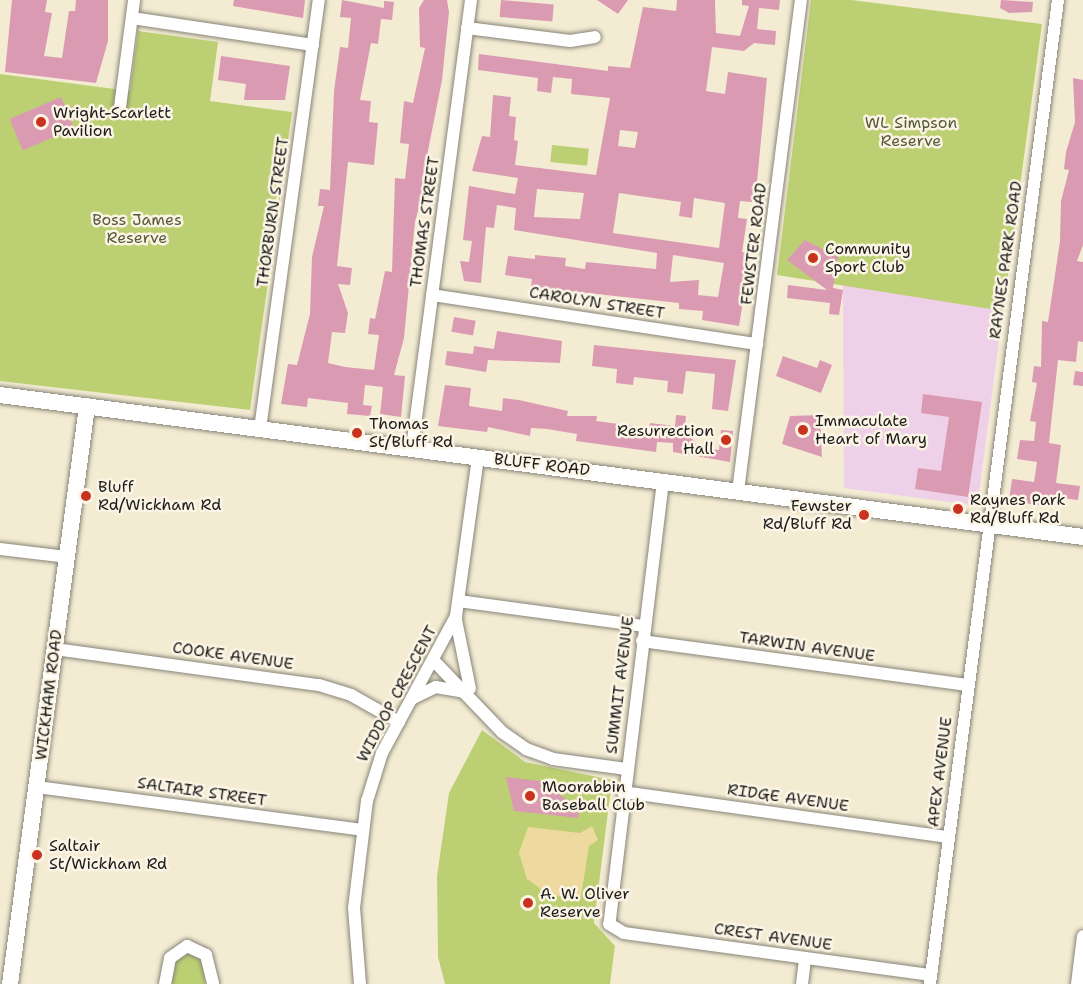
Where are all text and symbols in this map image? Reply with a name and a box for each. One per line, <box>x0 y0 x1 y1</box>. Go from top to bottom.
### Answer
place label: Wright-Scarlett Pavilion <box>53 103 171 141</box>
park label: WL Simpson Reserve <box>865 113 957 151</box>
marker: Wright-Scarlett Pavilion <box>34 115 48 129</box>
street label: THORBURN STREET <box>253 136 293 288</box>
street label: THOMAS STREET <box>406 155 444 289</box>
street label: RAYNES PARK ROAD <box>985 180 1027 340</box>
street label: FEWSTER ROAD <box>737 182 771 306</box>
park label: Boss James Reserve <box>92 210 182 248</box>
place label: Community Sport Club <box>825 239 911 277</box>
marker: Community Sport Club <box>806 251 820 265</box>
street label: CAROLYN STREET <box>528 283 666 323</box>
place label: Immaculate Heart of Mary <box>815 411 927 449</box>
place label: Thomas St/Bluff Rd <box>369 414 453 452</box>
place label: Resurrection Hall <box>617 421 714 459</box>
marker: Immaculate Heart of Mary <box>796 423 810 437</box>
marker: Thomas St/Bluff Rd <box>350 426 364 440</box>
marker: Resurrection Hall <box>719 433 733 447</box>
street label: BLUFF ROAD <box>493 450 591 480</box>
place label: Bluff Rd/Wickham Rd <box>98 477 221 515</box>
marker: Bluff Rd/Wickham Rd <box>79 489 93 503</box>
place label: Raynes Park Rd/Bluff Rd <box>970 490 1066 528</box>
place label: Fewster Rd/Bluff Rd <box>763 496 852 534</box>
marker: Raynes Park Rd/Bluff Rd <box>951 502 965 516</box>
marker: Fewster Rd/Bluff Rd <box>857 508 871 522</box>
street label: SUMMIT AVENUE <box>602 615 638 755</box>
street label: WIDDOP CRESCENT <box>353 622 441 766</box>
street label: TARWIN AVENUE <box>738 628 876 666</box>
street label: WICKHAM ROAD <box>31 629 67 761</box>
street label: COOKE AVENUE <box>171 638 295 674</box>
street label: APEX AVENUE <box>924 716 956 828</box>
street label: SALTAIR STREET <box>136 773 268 811</box>
place label: Moorabbin Baseball Club <box>542 777 645 815</box>
street label: RIDGE AVENUE <box>726 780 850 816</box>
marker: Moorabbin Baseball Club <box>523 789 537 803</box>
place label: Saltair St/Wickham Rd <box>49 836 167 874</box>
marker: Saltair St/Wickham Rd <box>30 848 44 862</box>
place label: A. W. Oliver Reserve <box>540 884 630 922</box>
marker: A. W. Oliver Reserve <box>521 896 535 910</box>
street label: CREST AVENUE <box>713 919 833 955</box>

